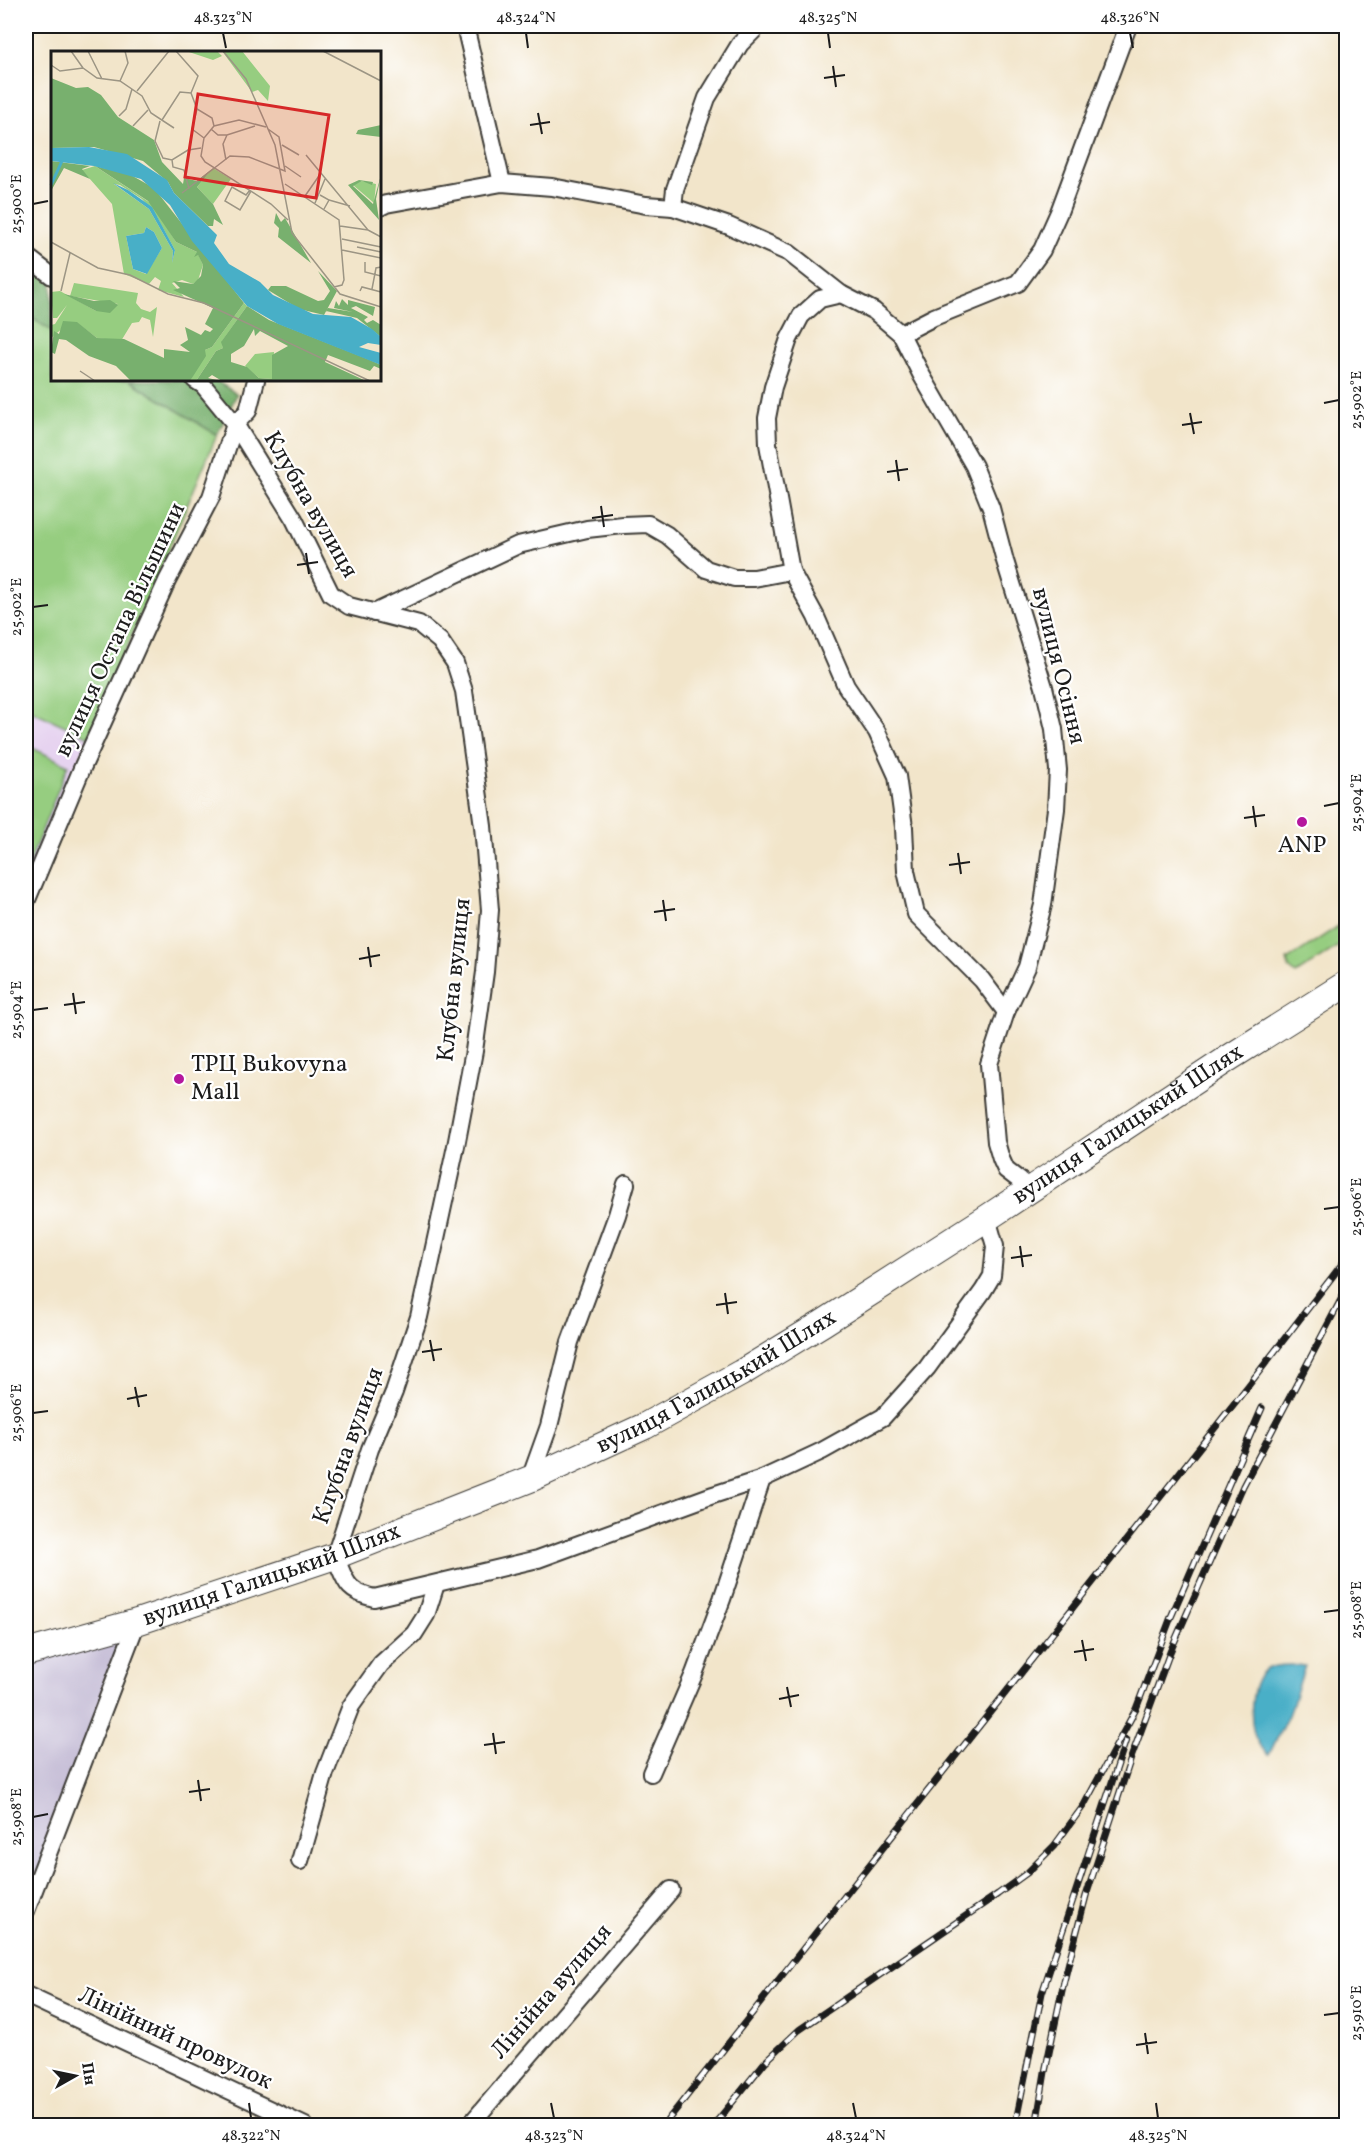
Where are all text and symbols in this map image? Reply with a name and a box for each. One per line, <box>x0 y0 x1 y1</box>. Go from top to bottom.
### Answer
text: 48.323°N <box>194 8 252 29</box>
text: 48.324°N <box>496 8 556 29</box>
text: 48.325°N <box>799 8 857 29</box>
text: 48.326°N <box>1100 8 1160 29</box>
inset map <box>51 51 381 381</box>
text: 25.900°E <box>7 174 28 234</box>
text: 25.902°E <box>1347 371 1368 429</box>
street label: Клубна вулиця <box>254 425 366 585</box>
street label: вулиця Остапа Вільшини <box>47 497 195 763</box>
text: 25.902°E <box>7 578 28 636</box>
street label: вулиця Осіння <box>1022 584 1094 748</box>
text: 25.904°E <box>1347 774 1368 832</box>
marker: ANP <box>1295 815 1309 829</box>
place label: ANP <box>1278 829 1326 863</box>
street label: Клубна вулиця <box>429 896 481 1064</box>
text: 25.904°E <box>7 981 28 1039</box>
street label: вулиця Галицький Шлях <box>1006 1036 1251 1214</box>
place label: ТРЦ Bukovyna Mall <box>191 1048 348 1110</box>
marker: ТРЦ Bukovyna Mall <box>172 1072 186 1086</box>
text: 25.906°E <box>1347 1178 1368 1236</box>
street label: вулиця Галицький Шлях <box>591 1301 844 1463</box>
street label: Клубна вулиця <box>305 1363 393 1529</box>
text: 25.906°E <box>7 1384 28 1442</box>
street label: вулиця Галицький Шлях <box>139 1515 406 1636</box>
text: 25.908°E <box>1347 1581 1368 1639</box>
text: 25.908°E <box>7 1788 28 1846</box>
street label: Лінійна вулиця <box>483 1917 621 2067</box>
street label: Лінійний провулок <box>72 1979 278 2099</box>
text: 25.910°E <box>1347 1985 1368 2041</box>
north arrow <box>45 2046 105 2106</box>
text: Пн <box>75 2061 100 2087</box>
text: 48.322°N <box>221 2126 281 2147</box>
text: 48.323°N <box>525 2126 583 2147</box>
text: 48.324°N <box>826 2126 886 2147</box>
text: 48.325°N <box>1129 2126 1187 2147</box>

